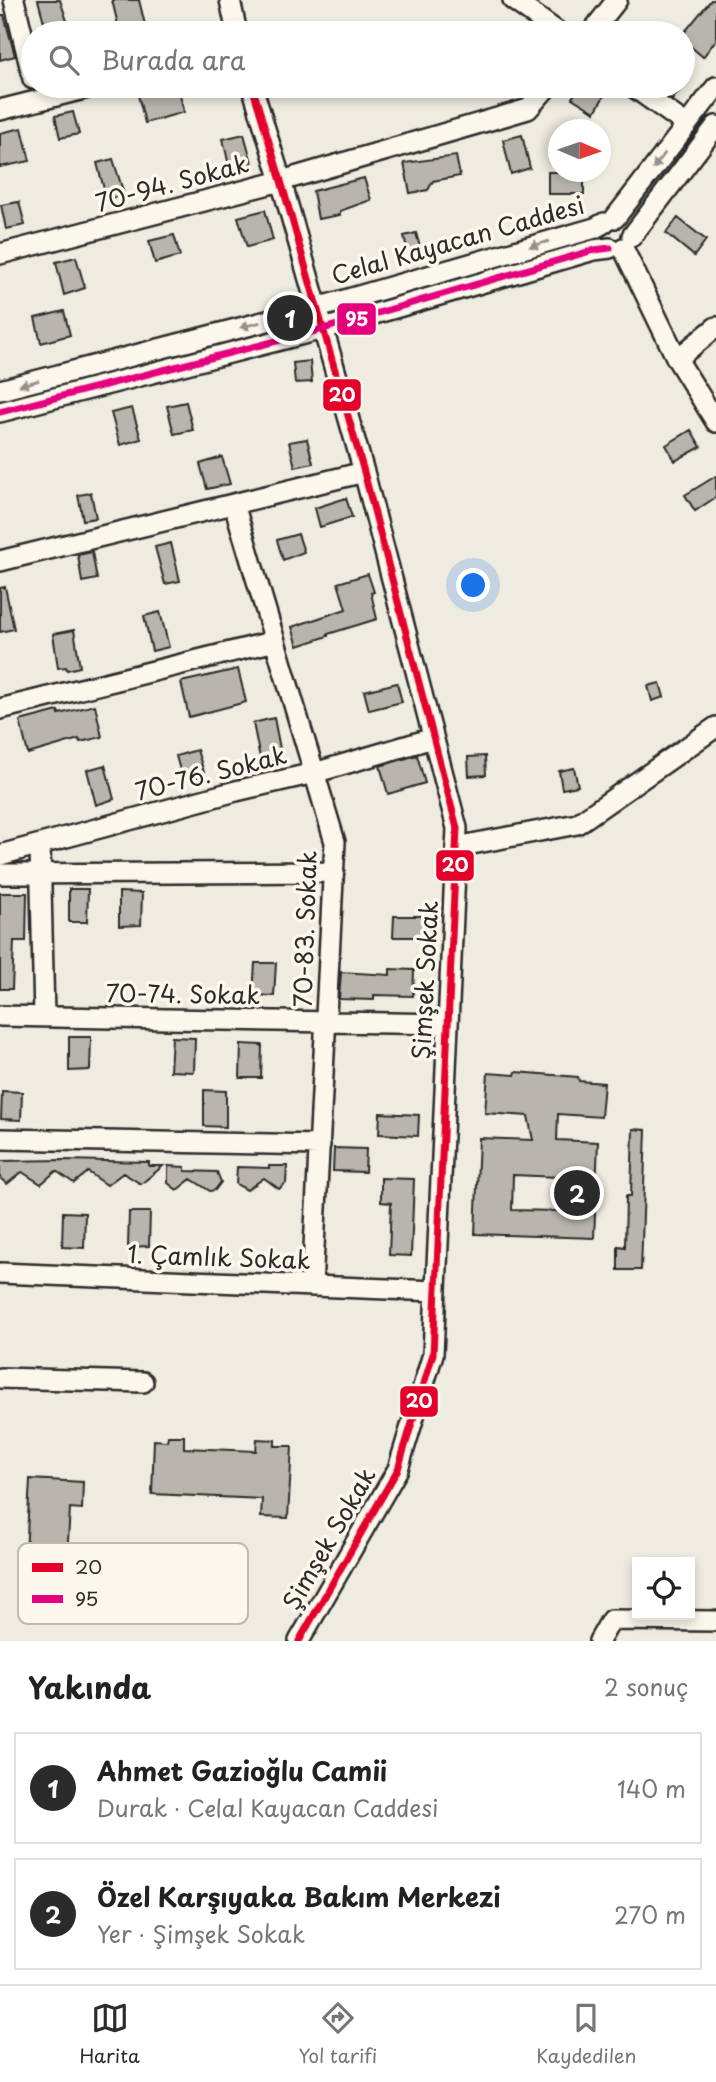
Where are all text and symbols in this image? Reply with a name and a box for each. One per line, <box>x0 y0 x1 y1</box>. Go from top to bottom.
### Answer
search box <box>21 21 695 98</box>
text: Burada ara <box>101 40 245 79</box>
icon: search <box>45 41 83 79</box>
north arrow <box>548 119 611 182</box>
street label: 70-94. Sokak <box>91 144 252 220</box>
one-way arrow <box>652 151 667 169</box>
street label: Celal Kayacan Caddesi <box>327 186 588 292</box>
one-way arrow <box>528 239 550 250</box>
pin: 1 <box>267 292 313 344</box>
line badge: 95 <box>336 302 377 336</box>
text: 95 <box>345 304 369 332</box>
one-way arrow <box>239 321 260 331</box>
one-way arrow <box>18 378 40 389</box>
line badge: 20 <box>322 378 362 412</box>
text: 20 <box>328 380 356 408</box>
your location <box>456 568 490 602</box>
street label: 70-76. Sokak <box>131 736 290 808</box>
line badge: 20 <box>435 849 475 882</box>
street label: 70-83. Sokak <box>283 850 325 1008</box>
text: 20 <box>441 850 469 878</box>
street label: Şimşek Sokak <box>402 899 446 1060</box>
street label: 70-74. Sokak <box>106 974 261 1012</box>
pin: 2 <box>554 1167 600 1219</box>
street label: 1. Çamlık Sokak <box>127 1235 311 1277</box>
line badge: 20 <box>399 1385 439 1418</box>
text: 20 <box>405 1386 433 1414</box>
street label: Şimşek Sokak <box>273 1460 384 1616</box>
legend <box>18 1543 248 1624</box>
text: 20 <box>75 1552 102 1580</box>
map controls <box>632 1557 695 1620</box>
button: locate <box>632 1557 695 1620</box>
text: 95 <box>75 1584 98 1612</box>
text: Yakında <box>28 1664 151 1709</box>
text: 2 sonuç <box>604 1669 688 1704</box>
text: Ahmet Gazioğlu Camii <box>97 1751 387 1790</box>
text: 1 <box>48 1771 59 1806</box>
text: 140 m <box>617 1771 686 1806</box>
text: Durak · Celal Kayacan Caddesi <box>97 1790 438 1825</box>
text: Özel Karşıyaka Bakım Merkezi <box>97 1877 501 1916</box>
text: 2 <box>45 1897 61 1932</box>
text: 270 m <box>614 1897 686 1932</box>
text: Yer · Şimşek Sokak <box>97 1916 305 1951</box>
tab: Harita <box>79 1999 140 2069</box>
tab: Yol tarifi <box>299 1999 377 2069</box>
tab: Kaydedilen <box>536 1999 637 2069</box>

